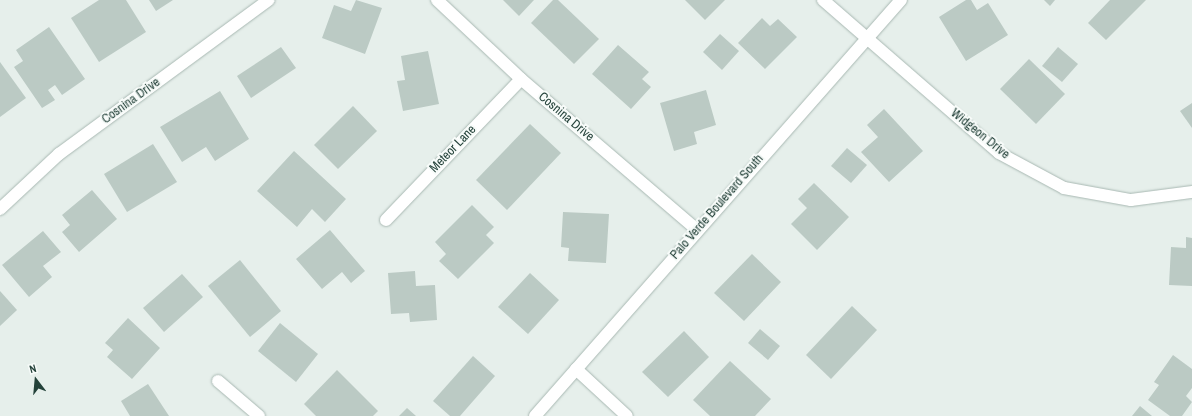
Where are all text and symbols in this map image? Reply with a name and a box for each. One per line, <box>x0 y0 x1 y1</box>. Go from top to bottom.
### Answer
street label: Cosnina Drive <box>99 75 163 127</box>
street label: Cosnina Drive <box>535 89 597 145</box>
street label: Widgeon Drive <box>947 106 1013 162</box>
street label: Meteor Lane <box>427 122 479 176</box>
street label: Palo Verde Boulevard South <box>667 151 767 263</box>
north arrow <box>16 360 56 400</box>
text: N <box>28 361 38 376</box>

